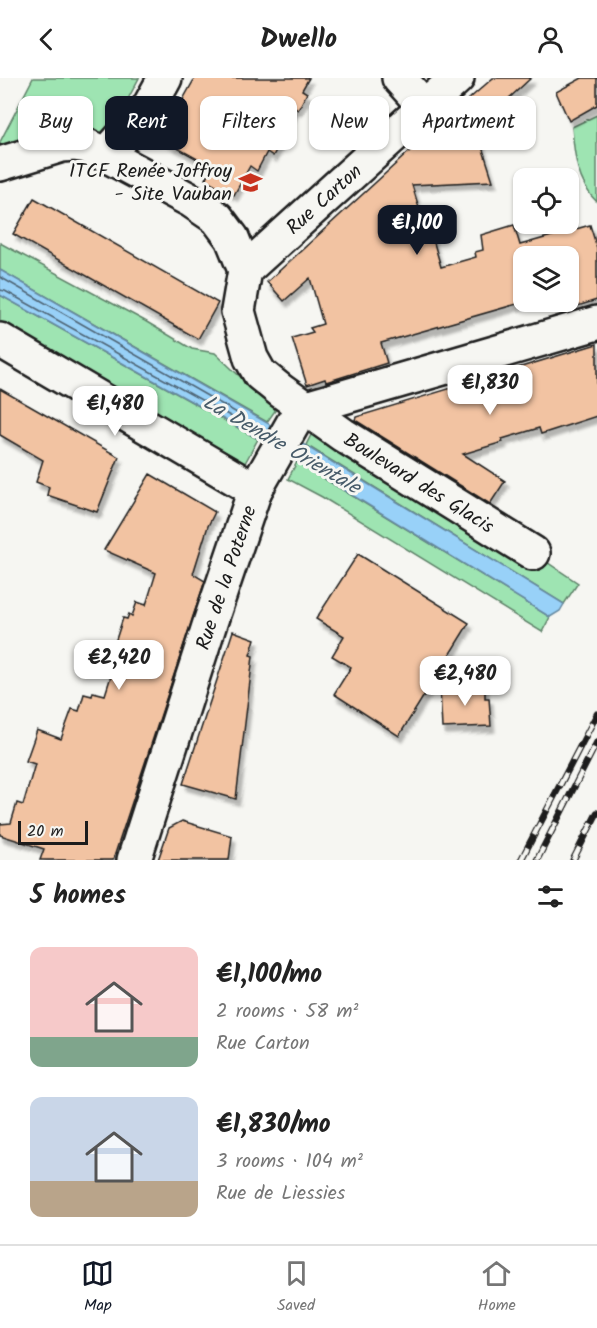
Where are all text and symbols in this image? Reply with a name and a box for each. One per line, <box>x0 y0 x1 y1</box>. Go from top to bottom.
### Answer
text: Dwello <box>260 18 337 61</box>
icon: back <box>30 23 63 56</box>
icon: person <box>534 23 567 56</box>
chip: Buy <box>18 96 93 150</box>
chip: Rent <box>105 96 188 150</box>
chip: Filters <box>200 96 297 150</box>
chip: New <box>309 96 389 150</box>
chip: Apartment <box>401 96 536 150</box>
place label: ITCF Renée Joffroy - Site Vauban <box>69 156 233 211</box>
street label: Rue Carton <box>279 157 370 244</box>
map controls <box>513 168 579 312</box>
button: locate <box>513 168 579 234</box>
school or university icon: ITCF Renée Joffroy - Site Vauban <box>237 169 263 195</box>
pin: €1,100 <box>368 205 466 256</box>
text: €1,100 <box>392 208 442 240</box>
button: layers <box>513 246 579 312</box>
pin: €1,830 <box>441 365 539 416</box>
text: €1,830 <box>462 368 518 400</box>
pin: €1,480 <box>66 386 164 437</box>
water label: La Dendre Orientale <box>196 387 368 505</box>
text: €1,480 <box>87 389 143 421</box>
street label: Boulevard des Glacis <box>337 425 500 543</box>
street label: Rue de la Poterne <box>188 502 267 654</box>
pin: €2,420 <box>70 640 168 691</box>
text: €2,420 <box>88 643 150 675</box>
pin: €2,480 <box>416 656 514 707</box>
text: €2,480 <box>434 659 496 691</box>
scale bar <box>18 818 88 846</box>
text: 20 m <box>27 819 63 844</box>
text: 5 homes <box>30 875 126 917</box>
icon: filters <box>534 880 567 913</box>
text: €1,100/mo <box>216 954 322 996</box>
icon: home <box>78 971 150 1043</box>
text: 2 rooms · 58 m² <box>216 996 358 1028</box>
text: Rue Carton <box>216 1028 310 1060</box>
text: €1,830/mo <box>216 1104 331 1146</box>
icon: home <box>78 1121 150 1193</box>
text: 3 rooms · 104 m² <box>216 1146 363 1178</box>
text: Rue de Liessies <box>216 1178 345 1210</box>
tab: Map <box>81 1257 114 1318</box>
tab: Saved <box>277 1257 315 1318</box>
tab: Home <box>478 1257 516 1318</box>

